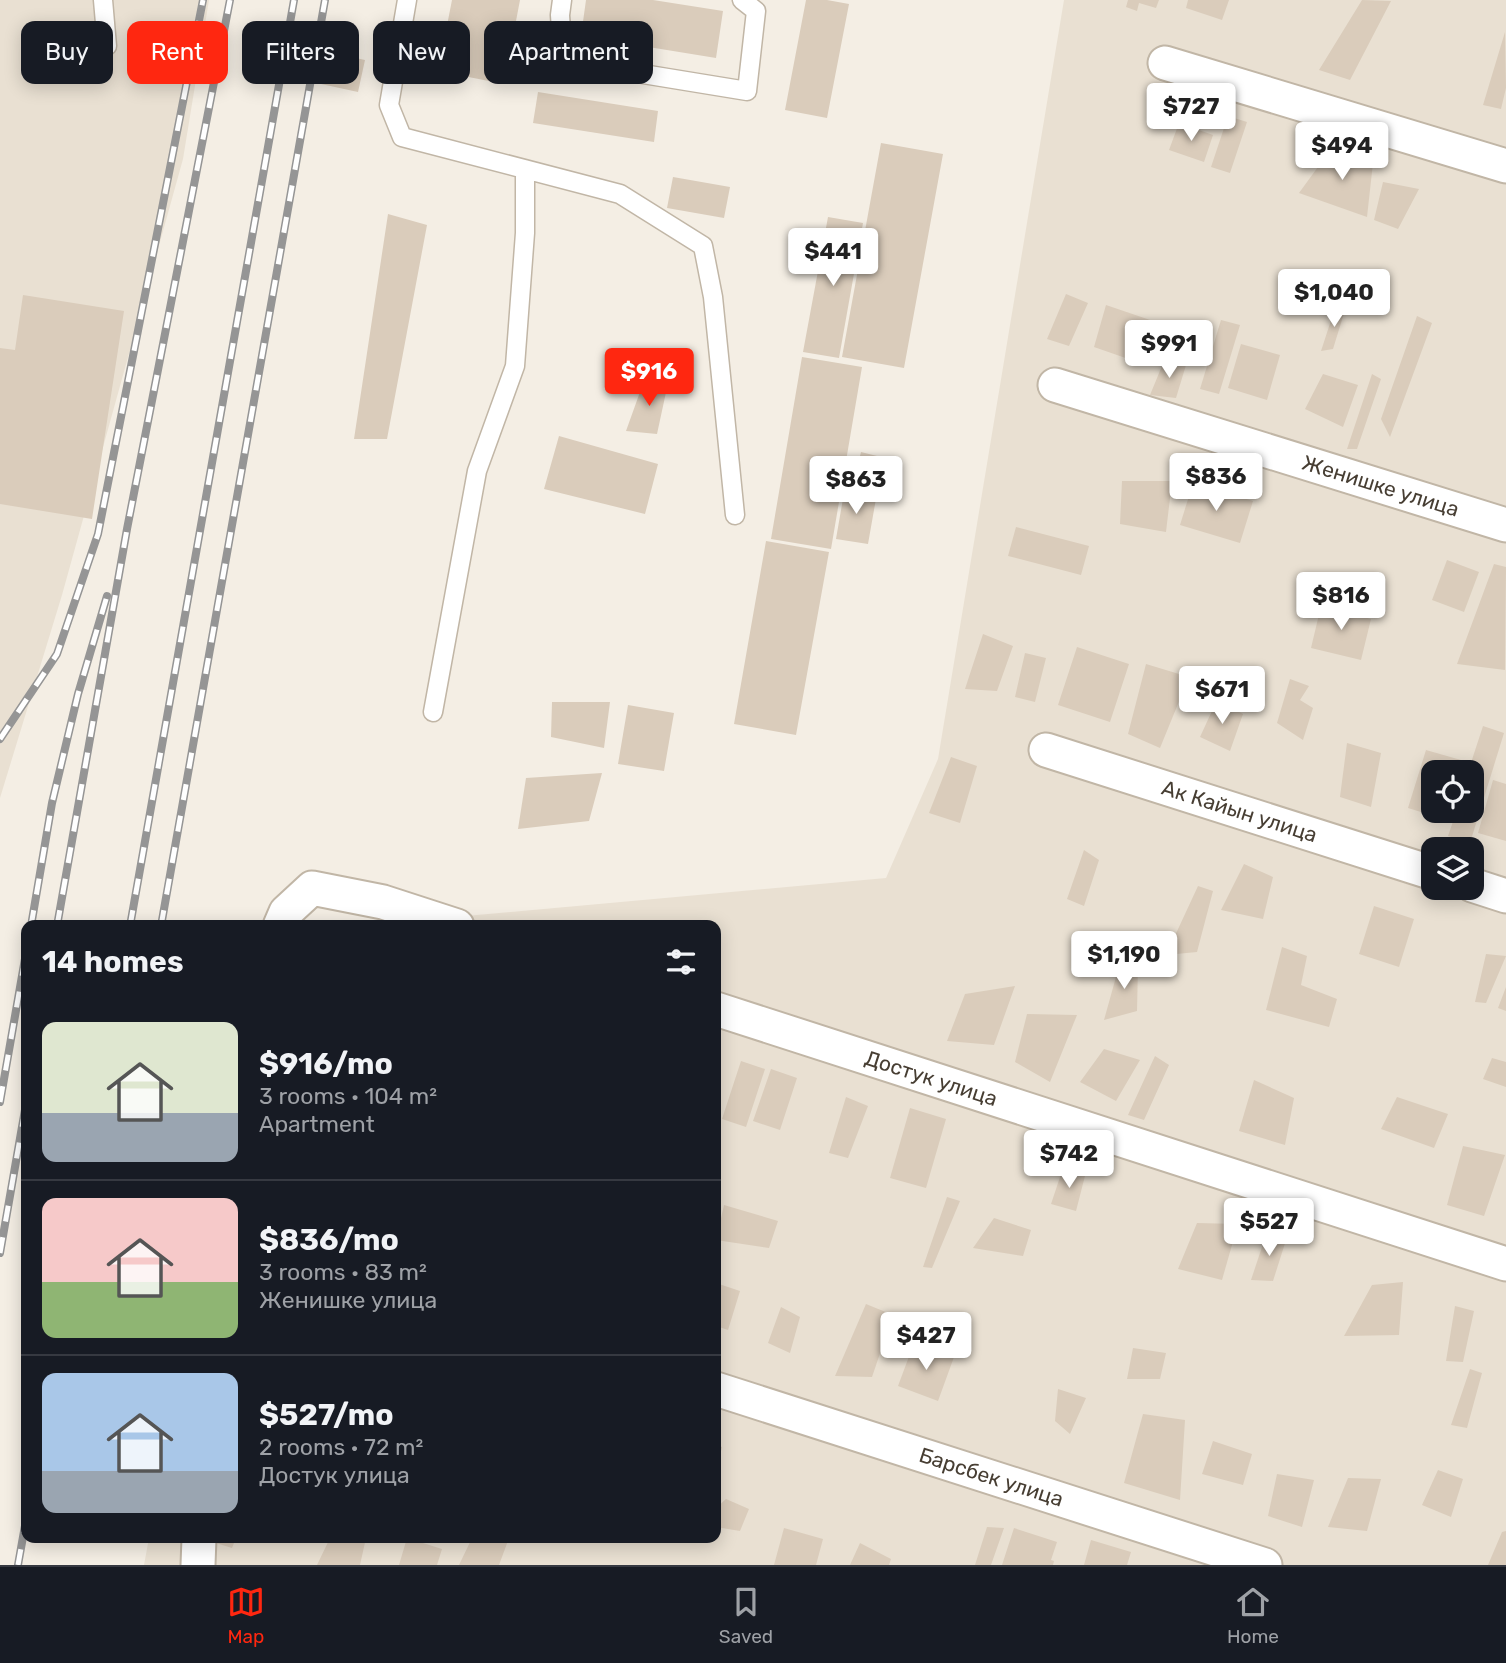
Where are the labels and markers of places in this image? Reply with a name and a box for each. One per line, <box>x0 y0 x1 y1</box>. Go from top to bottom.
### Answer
pin: $727 <box>1150 83 1232 143</box>
pin: $494 <box>1301 122 1383 182</box>
pin: $441 <box>792 229 874 288</box>
pin: $1,040 <box>1277 270 1391 329</box>
pin: $991 <box>1128 320 1210 380</box>
pin: $916 <box>608 348 690 408</box>
pin: $836 <box>1175 454 1257 513</box>
pin: $863 <box>815 456 897 516</box>
pin: $816 <box>1300 572 1382 632</box>
pin: $671 <box>1181 666 1263 726</box>
pin: $1,190 <box>1067 932 1181 991</box>
pin: $742 <box>1028 1130 1110 1190</box>
pin: $527 <box>1228 1198 1310 1258</box>
pin: $427 <box>885 1312 967 1372</box>

